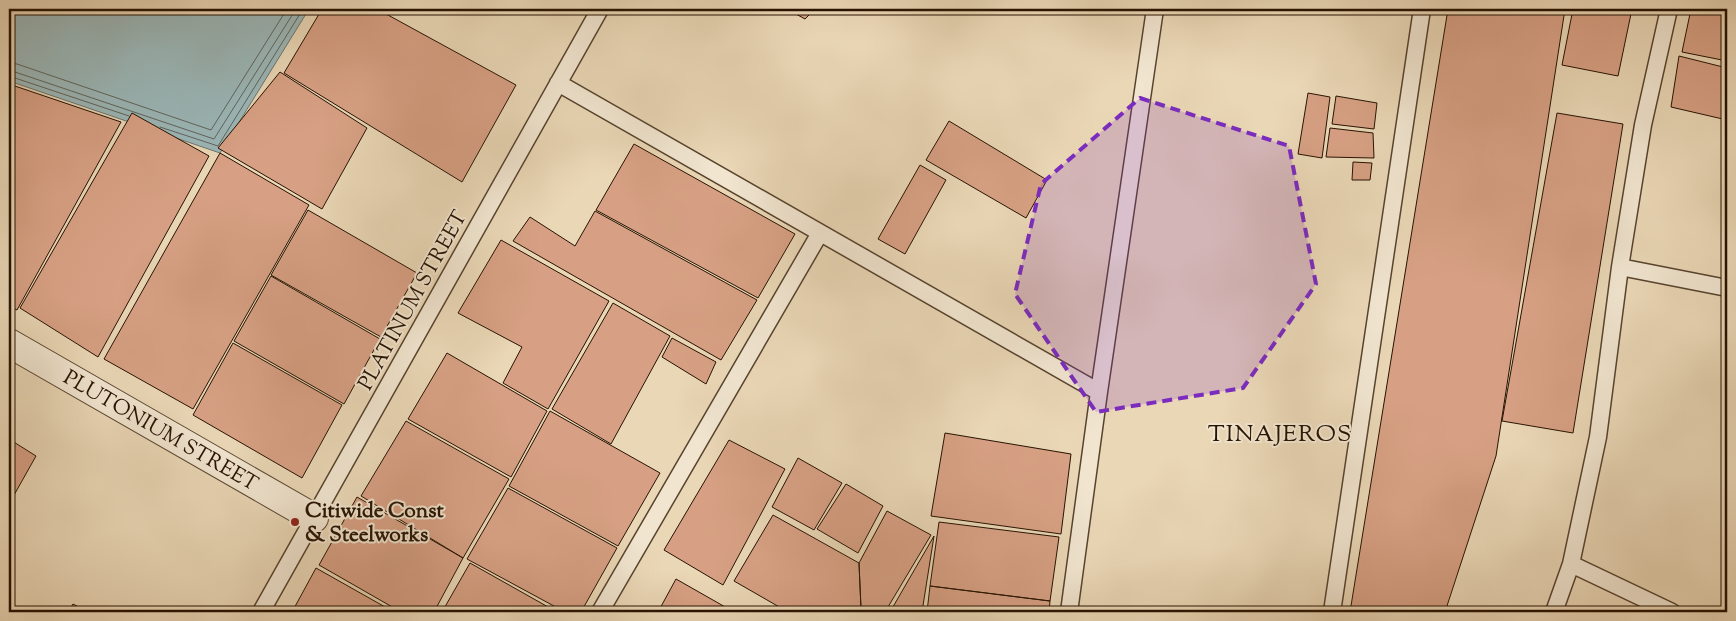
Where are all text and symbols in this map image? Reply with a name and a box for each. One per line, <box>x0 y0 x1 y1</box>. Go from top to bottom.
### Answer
street label: PLATINUM STREET <box>352 205 476 396</box>
street label: PLUTONIUM STREET <box>57 364 263 500</box>
district label: TINAJEROS <box>1208 418 1352 452</box>
place label: Citiwide Const & Steelworks <box>305 497 445 551</box>
marker: Citiwide Const & Steelworks <box>289 516 301 528</box>

